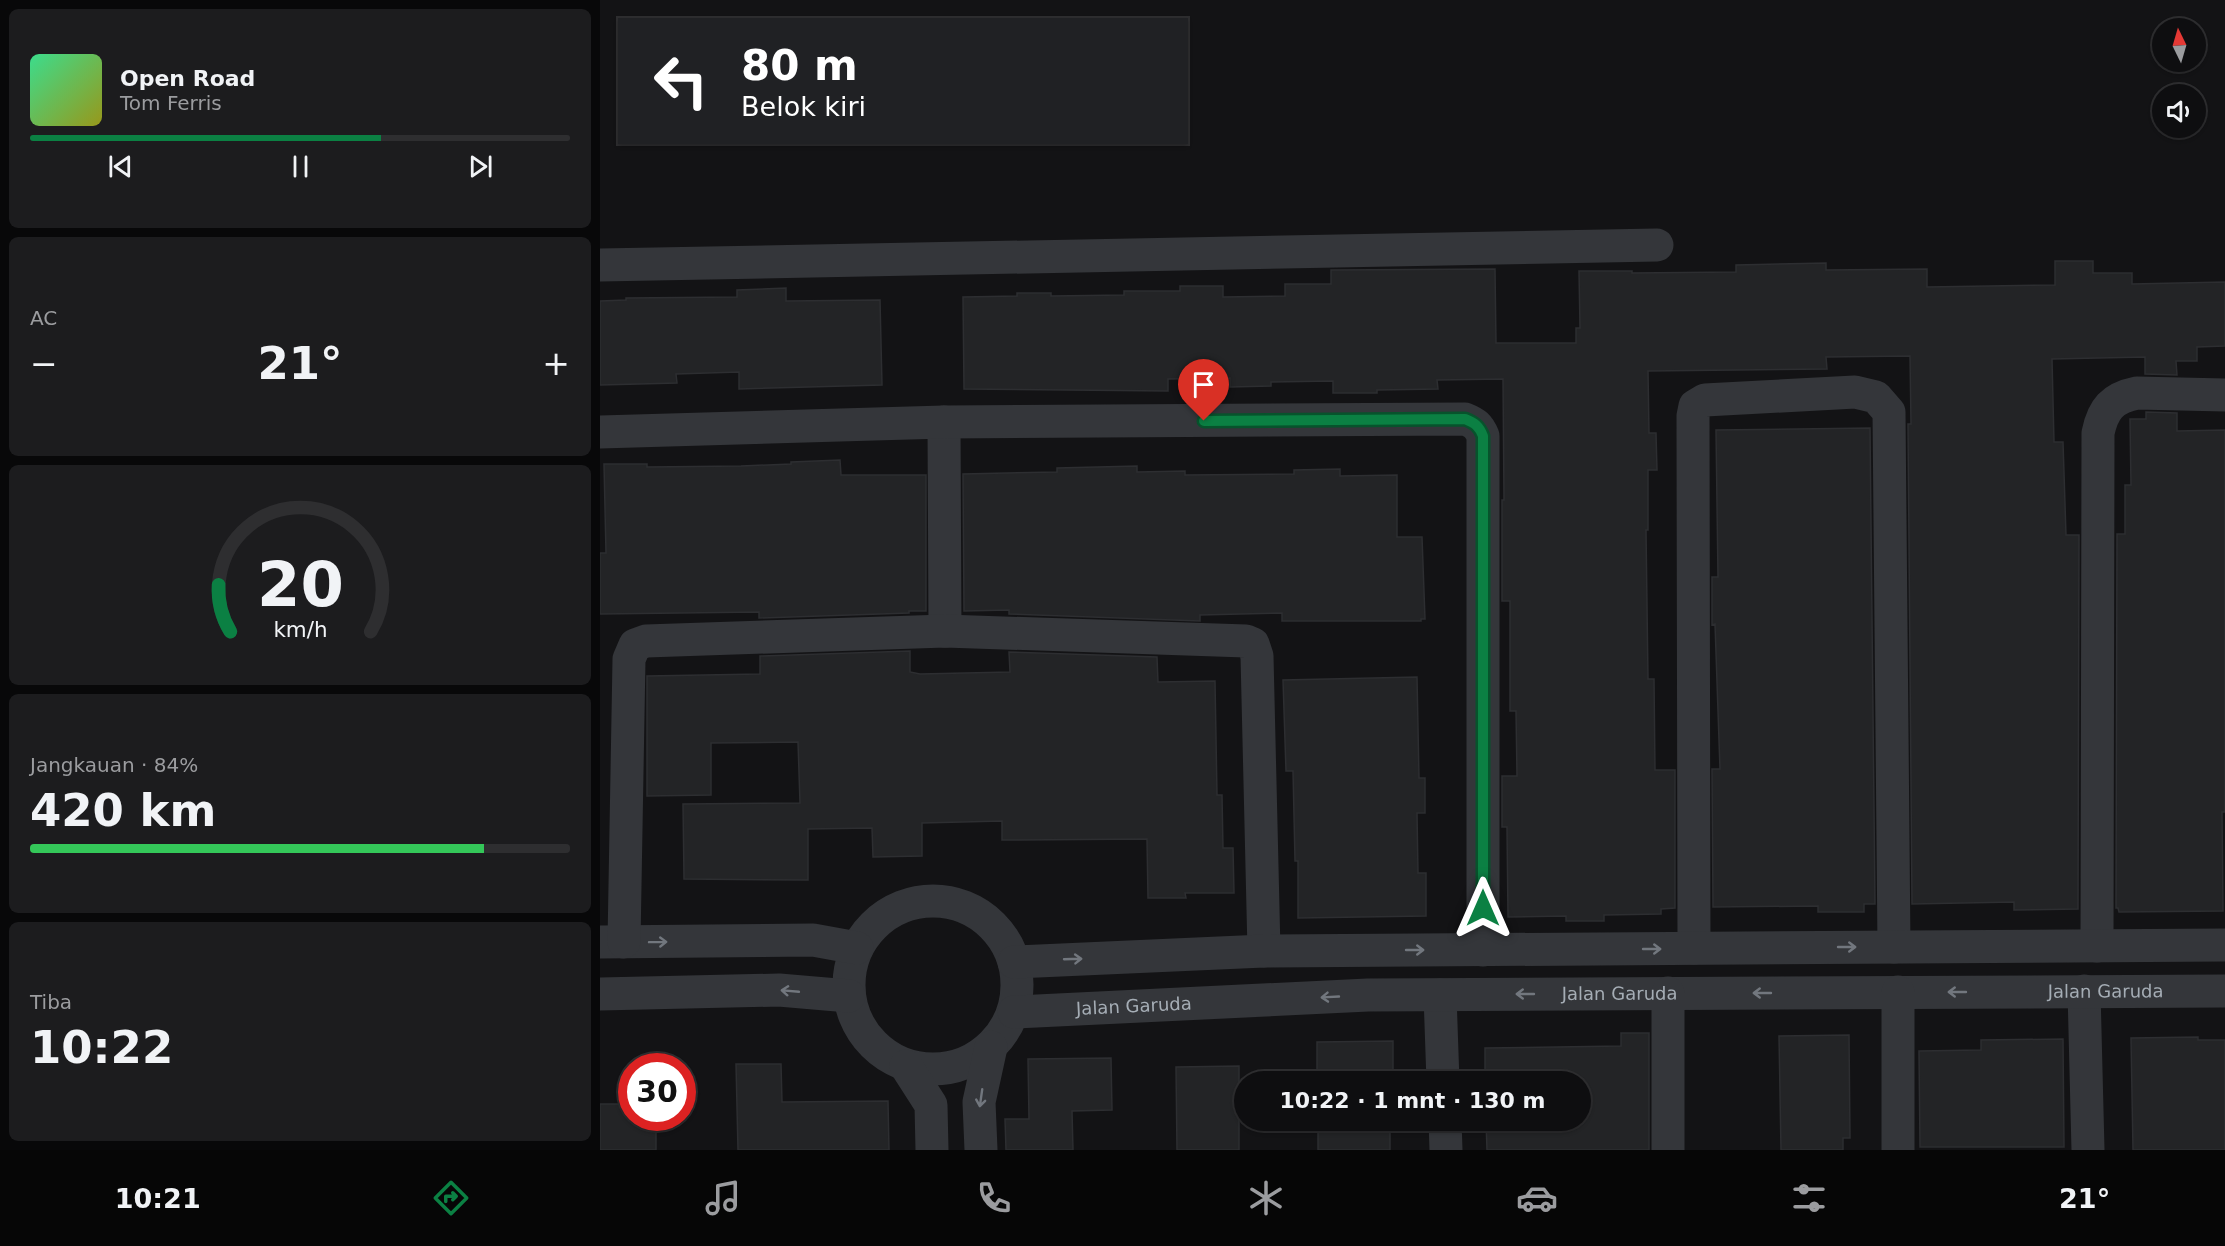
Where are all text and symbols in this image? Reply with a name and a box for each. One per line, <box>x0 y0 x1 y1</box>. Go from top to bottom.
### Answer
north arrow <box>2152 18 2206 72</box>
map controls <box>2152 18 2206 138</box>
text: 80 m <box>741 41 858 90</box>
icon: left <box>642 42 720 120</box>
text: Open Road <box>120 66 255 91</box>
button: sound <box>2152 84 2206 138</box>
text: Tom Ferris <box>120 91 222 115</box>
text: Belok kiri <box>741 91 866 122</box>
icon: previous <box>104 150 137 183</box>
icon: pause <box>284 150 317 183</box>
icon: next <box>464 150 497 183</box>
text: AC <box>30 306 57 330</box>
text: 21° <box>257 337 343 390</box>
text: − <box>30 344 58 383</box>
text: + <box>542 344 570 383</box>
pin <box>1178 359 1229 421</box>
icon: arrive <box>1187 368 1220 401</box>
text: 20 <box>257 548 343 621</box>
text: km/h <box>273 617 327 642</box>
text: Jangkauan · 84% <box>30 753 198 777</box>
text: 420 km <box>30 784 216 837</box>
position arrow <box>1451 876 1515 940</box>
one-way arrow <box>648 936 668 948</box>
one-way arrow <box>1836 941 1856 953</box>
one-way arrow <box>1641 943 1661 955</box>
one-way arrow <box>1404 944 1424 956</box>
one-way arrow <box>1062 954 1082 965</box>
street label: Jalan Garuda <box>2047 980 2164 1002</box>
street label: Jalan Garuda <box>1561 983 1678 1004</box>
one-way arrow <box>781 985 801 996</box>
one-way arrow <box>1947 986 1967 998</box>
one-way arrow <box>1752 987 1772 999</box>
one-way arrow <box>1515 988 1535 1000</box>
text: Tiba <box>30 990 72 1014</box>
one-way arrow <box>1320 991 1340 1002</box>
street label: Jalan Garuda <box>1074 992 1192 1019</box>
text: 10:22 <box>30 1021 173 1074</box>
speed limit sign: 30 <box>618 1053 696 1131</box>
one-way arrow <box>975 1088 986 1107</box>
text: 10:22 · 1 mnt · 130 m <box>1280 1088 1545 1113</box>
icon: directions <box>430 1177 472 1219</box>
icon: music <box>702 1177 744 1219</box>
icon: phone <box>973 1177 1015 1219</box>
icon: climate <box>1245 1177 1287 1219</box>
icon: car <box>1516 1177 1558 1219</box>
icon: filters <box>1788 1177 1830 1219</box>
text: 10:21 <box>115 1183 201 1214</box>
text: 21° <box>2059 1183 2110 1214</box>

